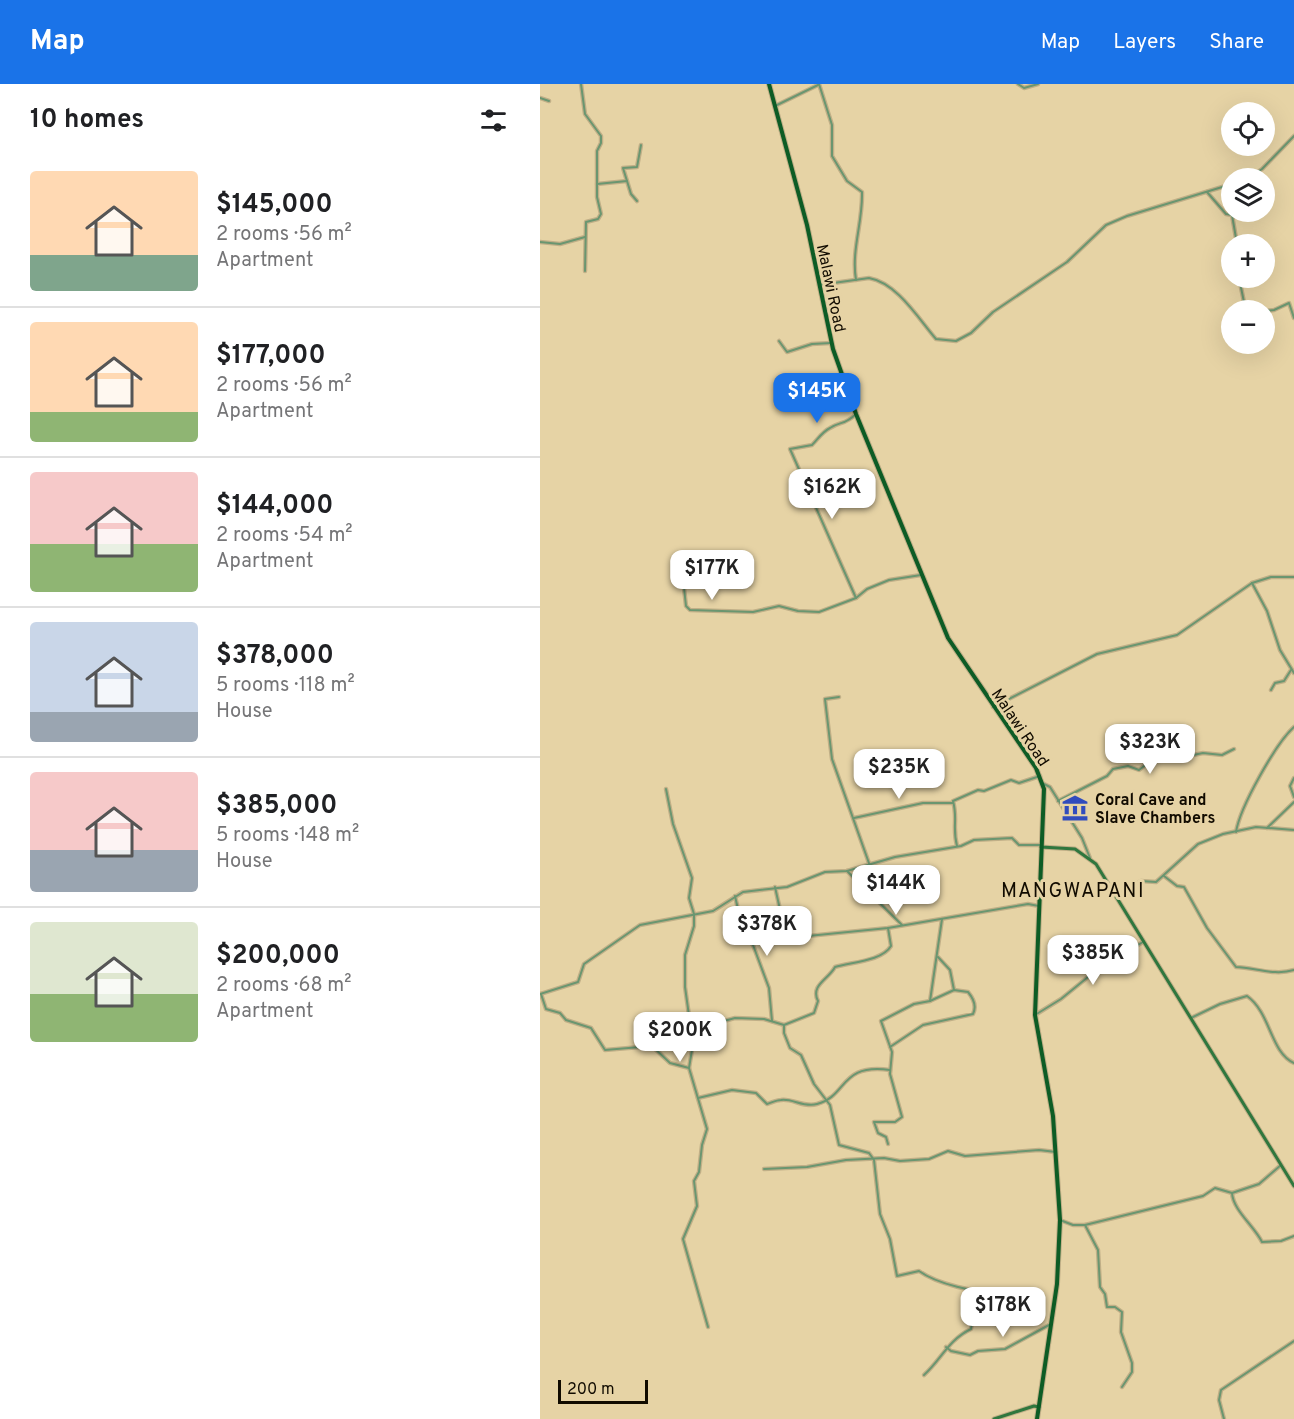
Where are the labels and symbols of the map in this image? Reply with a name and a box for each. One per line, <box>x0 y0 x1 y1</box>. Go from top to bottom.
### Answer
street label: Malawi Road <box>811 243 849 334</box>
pin: $145K <box>775 373 859 424</box>
pin: $162K <box>790 469 874 520</box>
pin: $177K <box>670 550 754 601</box>
street label: Malawi Road <box>986 685 1053 771</box>
pin: $323K <box>1108 724 1192 775</box>
pin: $235K <box>857 749 941 800</box>
place label: Coral Cave and Slave Chambers <box>1095 791 1215 829</box>
museum icon: Coral Cave and Slave Chambers <box>1060 793 1090 823</box>
pin: $144K <box>854 865 938 916</box>
district label: MANGWAPANI <box>1001 879 1145 905</box>
pin: $378K <box>725 906 809 957</box>
pin: $385K <box>1051 935 1135 986</box>
pin: $200K <box>638 1012 722 1063</box>
pin: $178K <box>961 1287 1045 1338</box>
scale bar <box>558 1377 648 1404</box>

